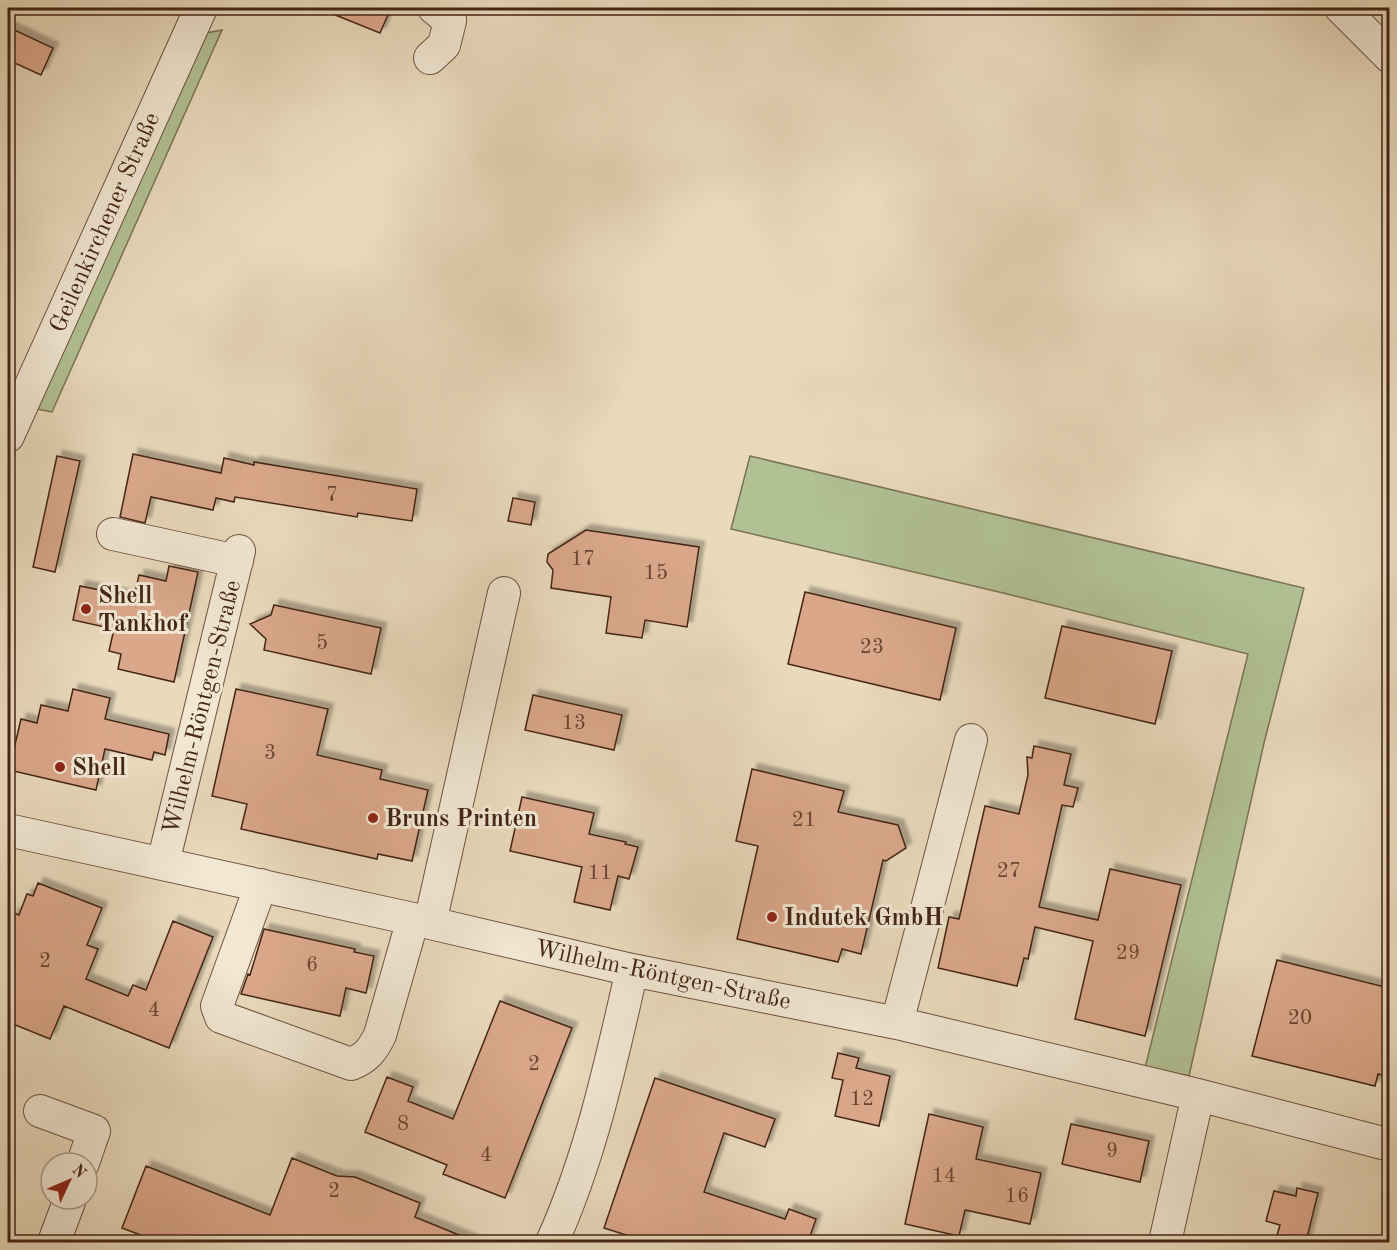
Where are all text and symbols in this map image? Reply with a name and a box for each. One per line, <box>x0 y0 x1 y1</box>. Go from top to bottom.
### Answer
street label: Geilenkirchener Straße <box>46 109 165 336</box>
house number: 7 <box>326 485 338 506</box>
house number: 17 <box>571 549 595 570</box>
house number: 15 <box>644 563 668 584</box>
street label: Wilhelm-Röntgen-Straße <box>160 578 246 837</box>
place label: Shell Tankhof <box>98 585 188 637</box>
marker: Shell Tankhof <box>79 602 93 616</box>
house number: 5 <box>316 633 328 654</box>
house number: 23 <box>860 637 884 658</box>
house number: 13 <box>562 713 586 734</box>
house number: 3 <box>264 743 276 764</box>
place label: Shell <box>72 757 126 781</box>
marker: Shell <box>53 760 67 774</box>
place label: Bruns Printen <box>385 808 537 832</box>
house number: 21 <box>792 810 816 831</box>
marker: Bruns Printen <box>366 811 380 825</box>
house number: 27 <box>997 861 1021 882</box>
house number: 11 <box>588 863 612 884</box>
place label: Indutek GmbH <box>784 907 943 931</box>
marker: Indutek GmbH <box>765 910 779 924</box>
street label: Wilhelm-Röntgen-Straße <box>532 937 793 1015</box>
house number: 29 <box>1116 943 1140 964</box>
house number: 2 <box>39 951 51 972</box>
house number: 6 <box>306 955 318 976</box>
house number: 4 <box>148 1000 160 1021</box>
house number: 20 <box>1288 1008 1312 1029</box>
house number: 2 <box>528 1054 540 1075</box>
house number: 12 <box>850 1089 874 1110</box>
house number: 8 <box>397 1114 409 1135</box>
house number: 9 <box>1106 1141 1118 1162</box>
house number: 4 <box>480 1145 492 1166</box>
north arrow <box>39 1151 99 1211</box>
text: N <box>68 1162 89 1182</box>
house number: 14 <box>932 1166 956 1187</box>
house number: 2 <box>328 1181 340 1202</box>
house number: 16 <box>1005 1186 1029 1207</box>

